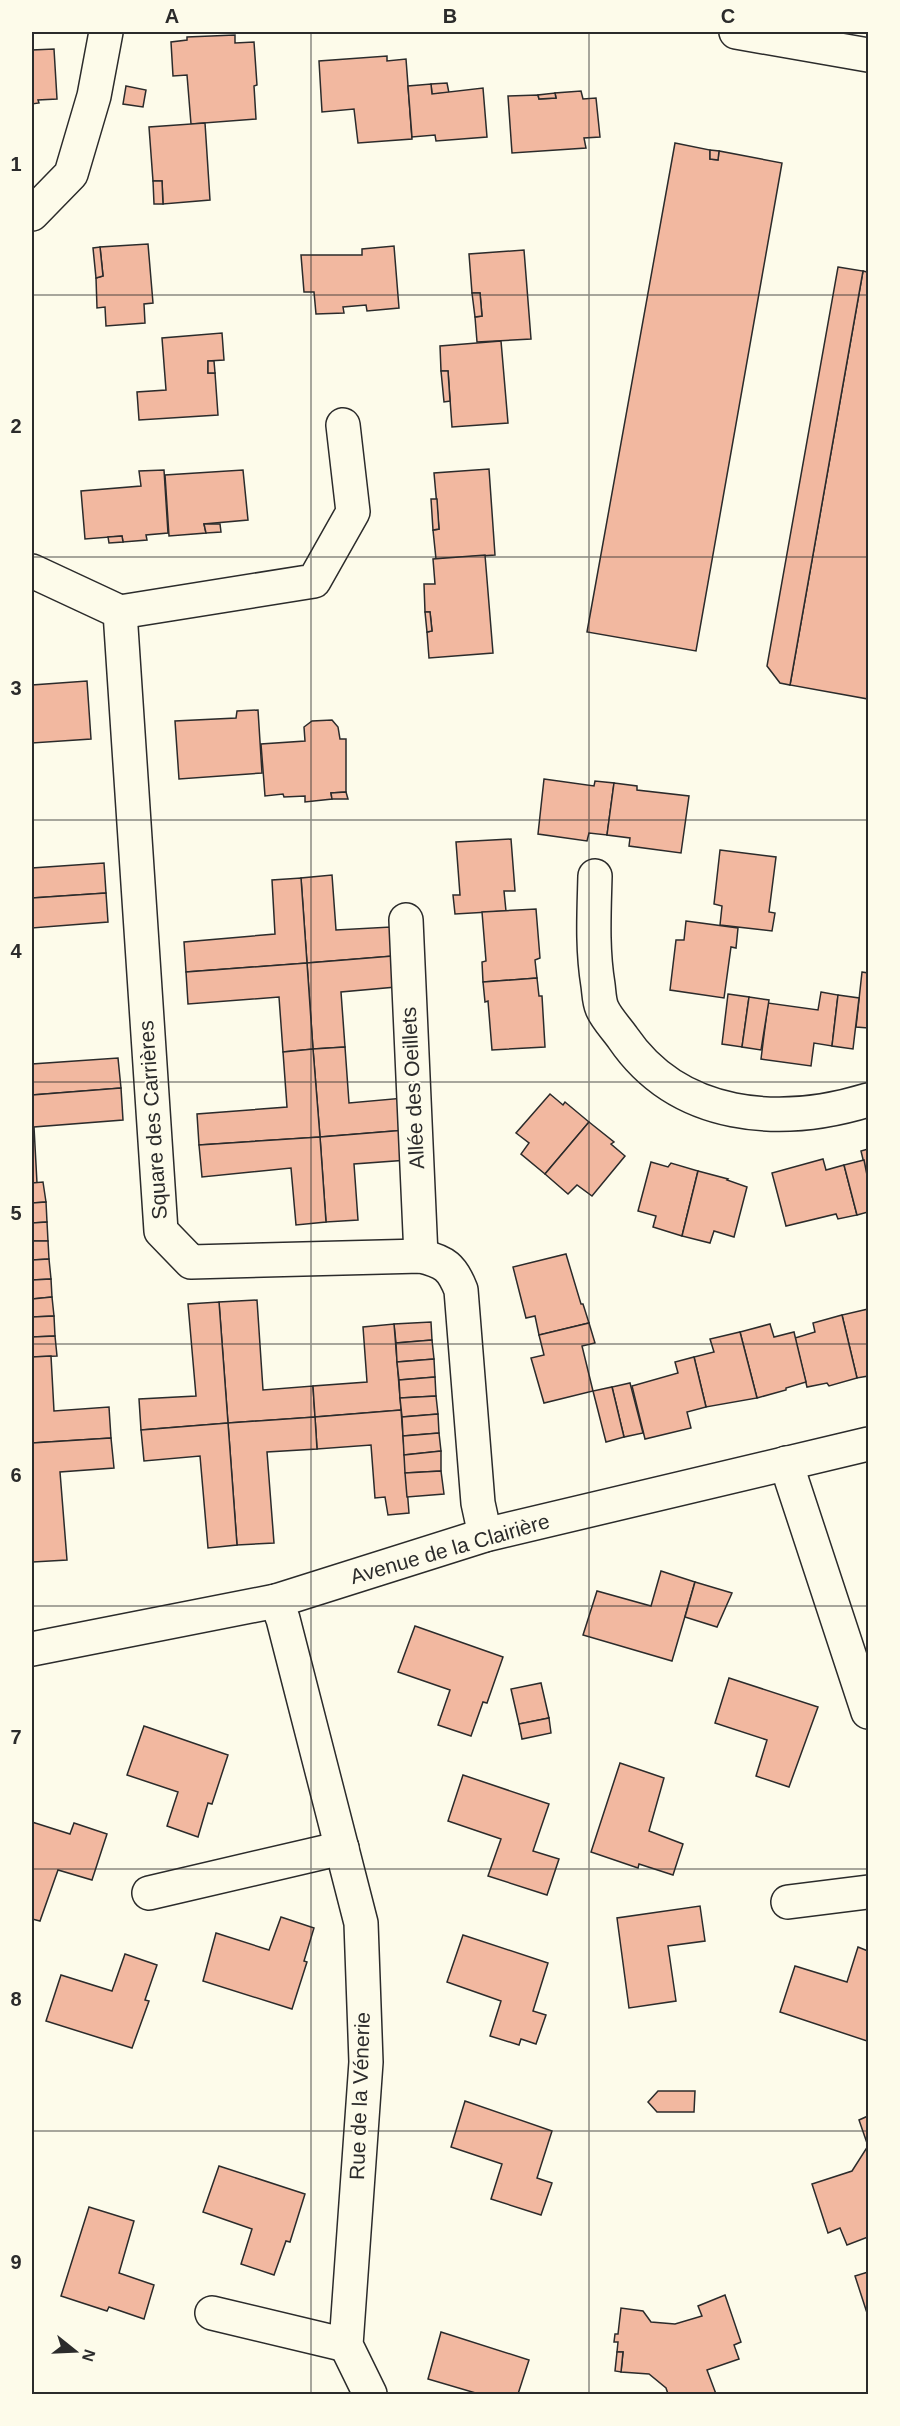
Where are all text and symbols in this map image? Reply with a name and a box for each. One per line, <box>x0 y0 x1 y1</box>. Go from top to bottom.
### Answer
text: A <box>165 5 179 27</box>
text: B <box>443 5 457 27</box>
text: C <box>721 5 735 27</box>
text: 1 <box>10 153 22 175</box>
text: 2 <box>10 415 22 437</box>
text: 3 <box>10 677 22 699</box>
text: 4 <box>10 940 22 962</box>
street label: Allée des Oeillets <box>397 1006 428 1170</box>
street label: Square des Carrières <box>134 1020 171 1220</box>
text: 5 <box>10 1202 22 1224</box>
text: 6 <box>10 1464 22 1486</box>
street label: Avenue de la Clairière <box>348 1509 552 1588</box>
text: 7 <box>10 1726 22 1748</box>
text: 8 <box>10 1988 22 2010</box>
street label: Rue de la Vénerie <box>345 2012 374 2180</box>
text: 9 <box>10 2251 22 2273</box>
north arrow <box>45 2321 105 2381</box>
text: N <box>79 2347 99 2364</box>

